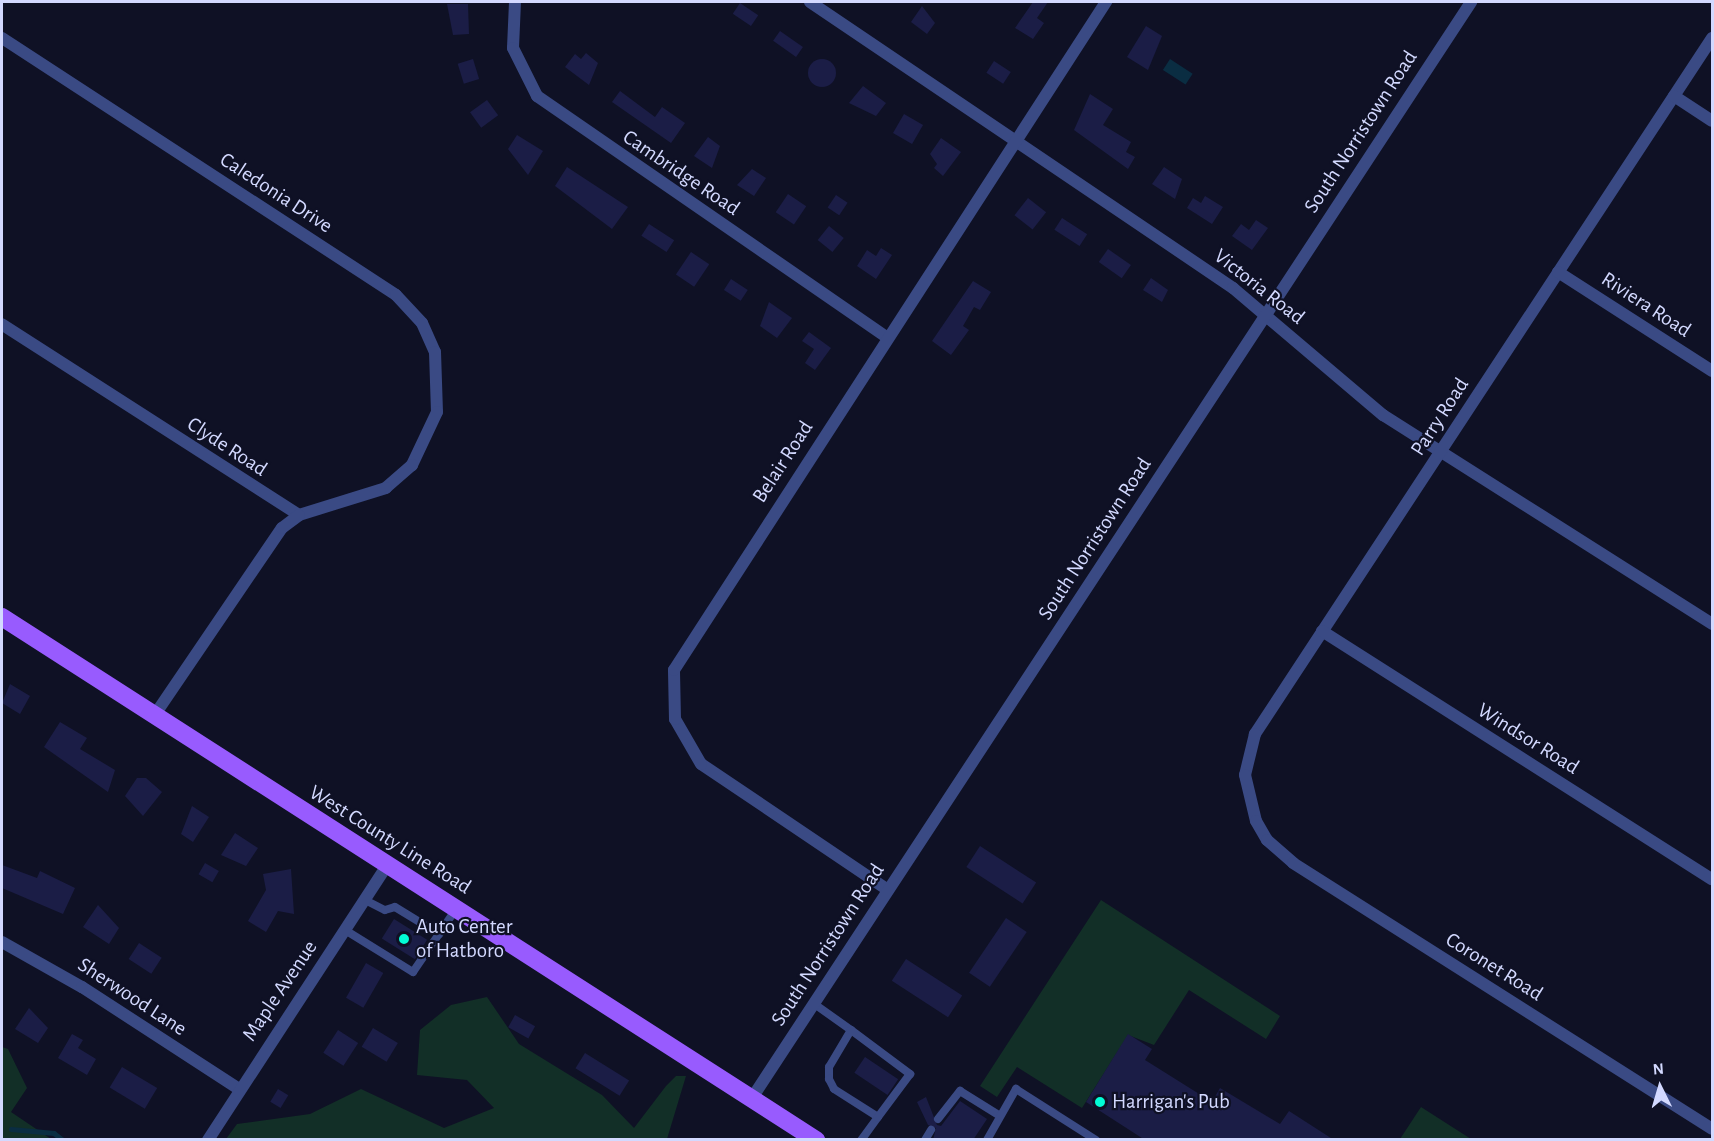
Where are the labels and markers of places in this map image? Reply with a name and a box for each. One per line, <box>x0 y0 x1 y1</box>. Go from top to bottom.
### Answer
place label: Auto Center of Hatboro <box>416 914 512 964</box>
marker: Auto Center of Hatboro <box>397 932 411 946</box>
place label: Harrigan's Pub <box>1112 1089 1230 1115</box>
marker: Harrigan's Pub <box>1093 1095 1107 1109</box>

